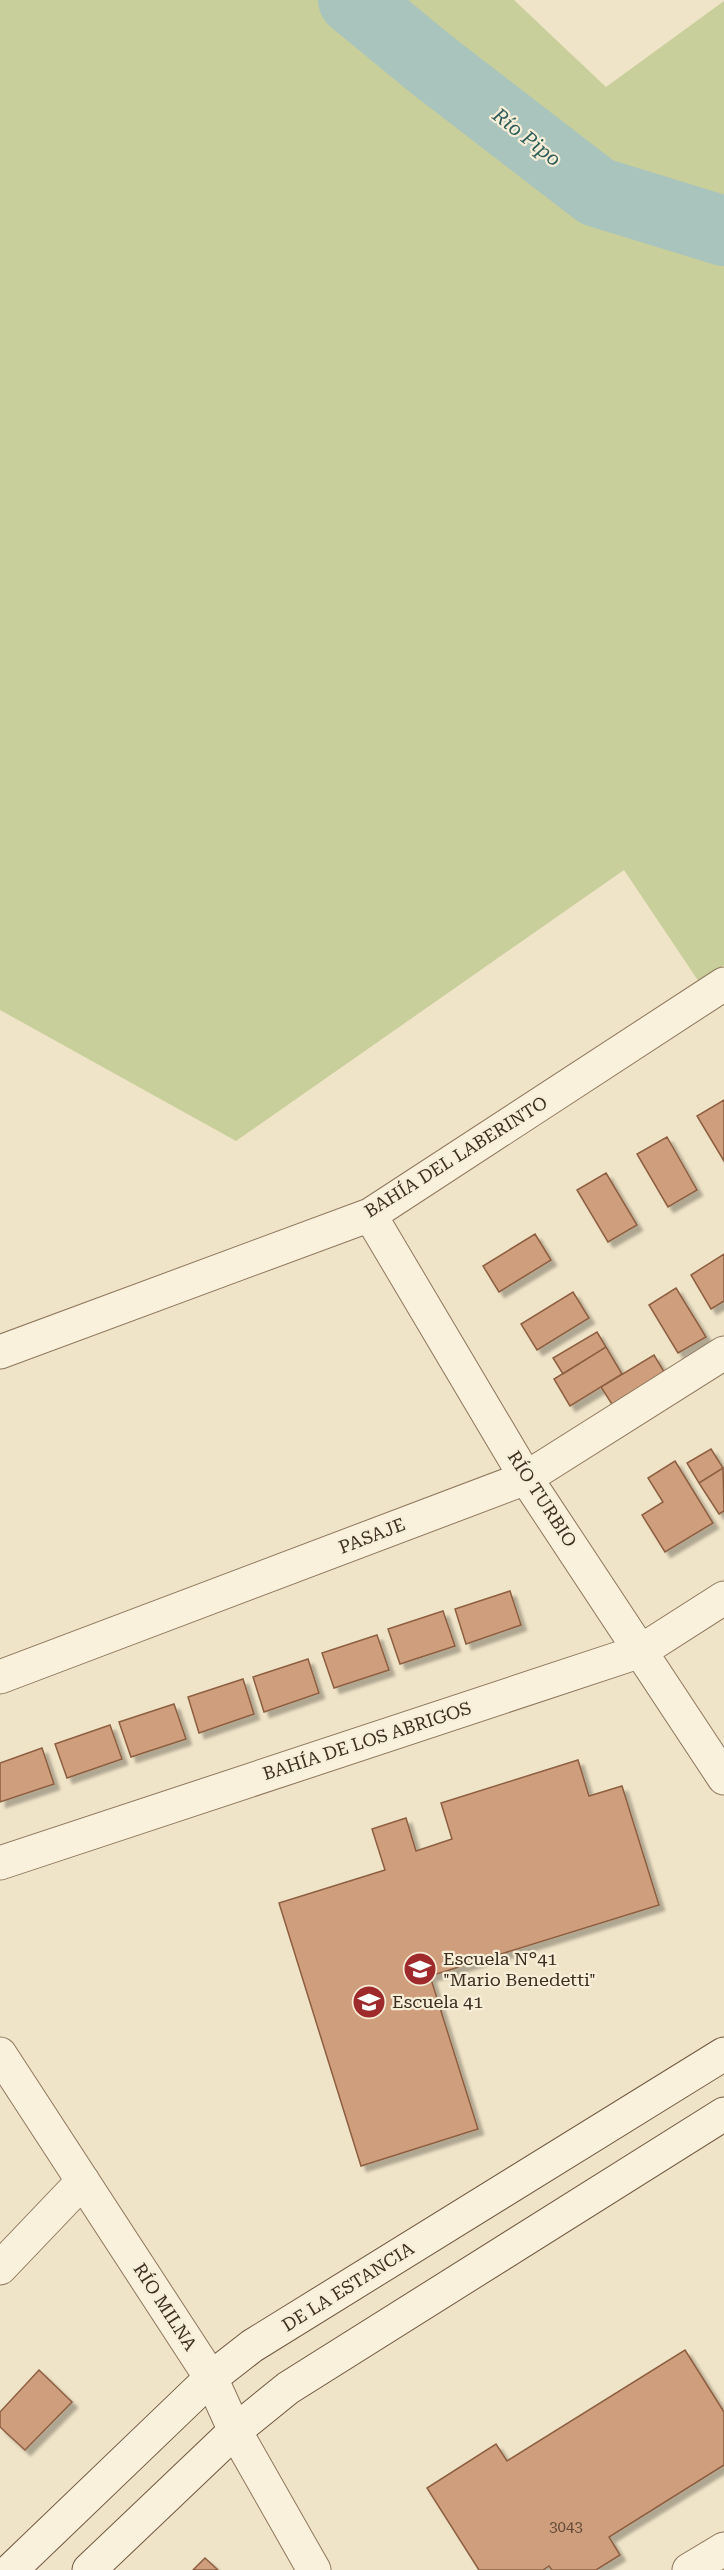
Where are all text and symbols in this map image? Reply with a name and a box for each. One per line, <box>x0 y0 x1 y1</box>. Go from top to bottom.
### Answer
water label: Río Pipo <box>487 102 566 171</box>
street label: BAHÍA DEL LABERINTO <box>360 1092 551 1222</box>
street label: RÍO TURBIO <box>504 1447 581 1551</box>
street label: PASAJE <box>336 1513 408 1558</box>
street label: BAHÍA DE LOS ABRIGOS <box>260 1697 474 1784</box>
place label: Escuela N°41 "Mario Benedetti" <box>443 1948 596 1990</box>
school or university icon: Escuela N°41 "Mario Benedetti" <box>402 1951 438 1987</box>
school or university icon: Escuela 41 <box>351 1984 387 2020</box>
place label: Escuela 41 <box>392 1991 483 2012</box>
street label: DE LA ESTANCIA <box>278 2237 418 2336</box>
street label: RÍO MILNA <box>129 2259 202 2355</box>
house number: 3043 <box>549 2518 583 2536</box>

